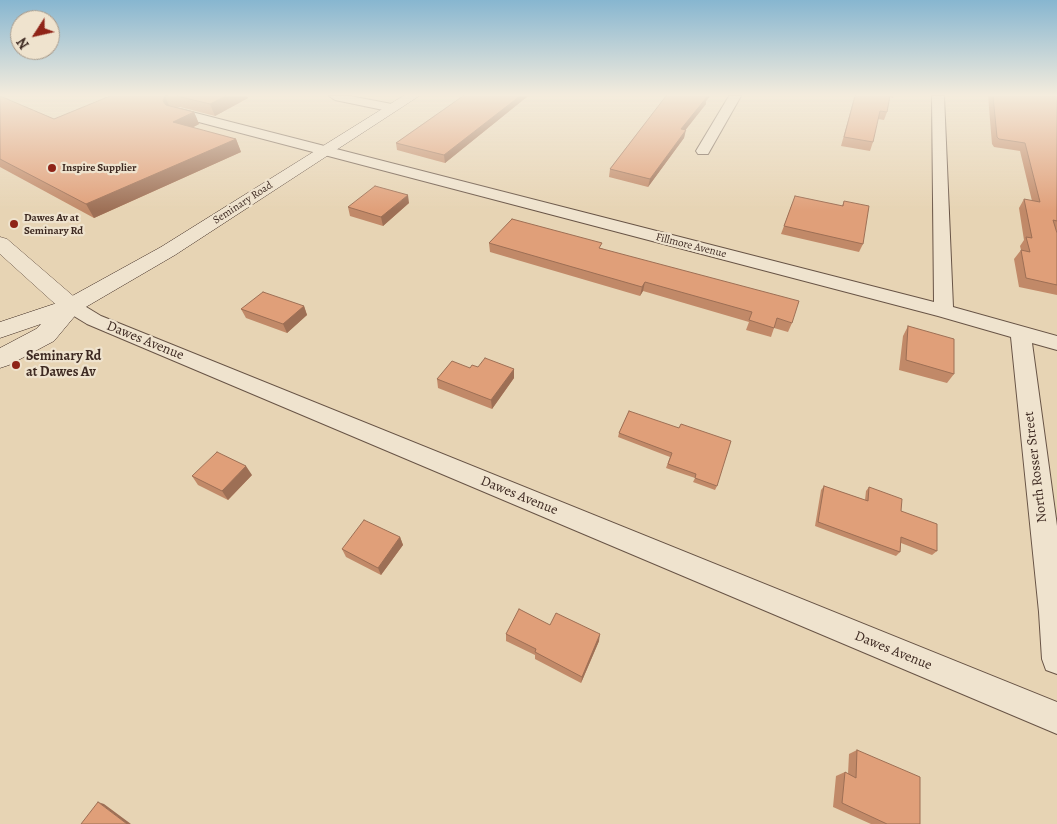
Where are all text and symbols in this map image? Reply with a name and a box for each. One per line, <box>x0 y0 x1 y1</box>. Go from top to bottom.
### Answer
north arrow <box>10 10 60 60</box>
text: N <box>12 34 34 53</box>
place label: Inspire Supplier <box>62 161 137 175</box>
marker: Inspire Supplier <box>46 162 58 174</box>
street label: Seminary Road <box>211 179 275 227</box>
place label: Dawes Av at Seminary Rd <box>24 211 83 237</box>
marker: Dawes Av at Seminary Rd <box>8 218 20 230</box>
street label: Fillmore Avenue <box>654 231 728 261</box>
street label: Dawes Avenue <box>104 318 186 364</box>
place label: Seminary Rd at Dawes Av <box>26 349 101 382</box>
marker: Seminary Rd at Dawes Av <box>10 359 22 371</box>
street label: North Rosser Street <box>1021 410 1051 524</box>
street label: Dawes Avenue <box>478 473 560 519</box>
street label: Dawes Avenue <box>852 628 934 674</box>

